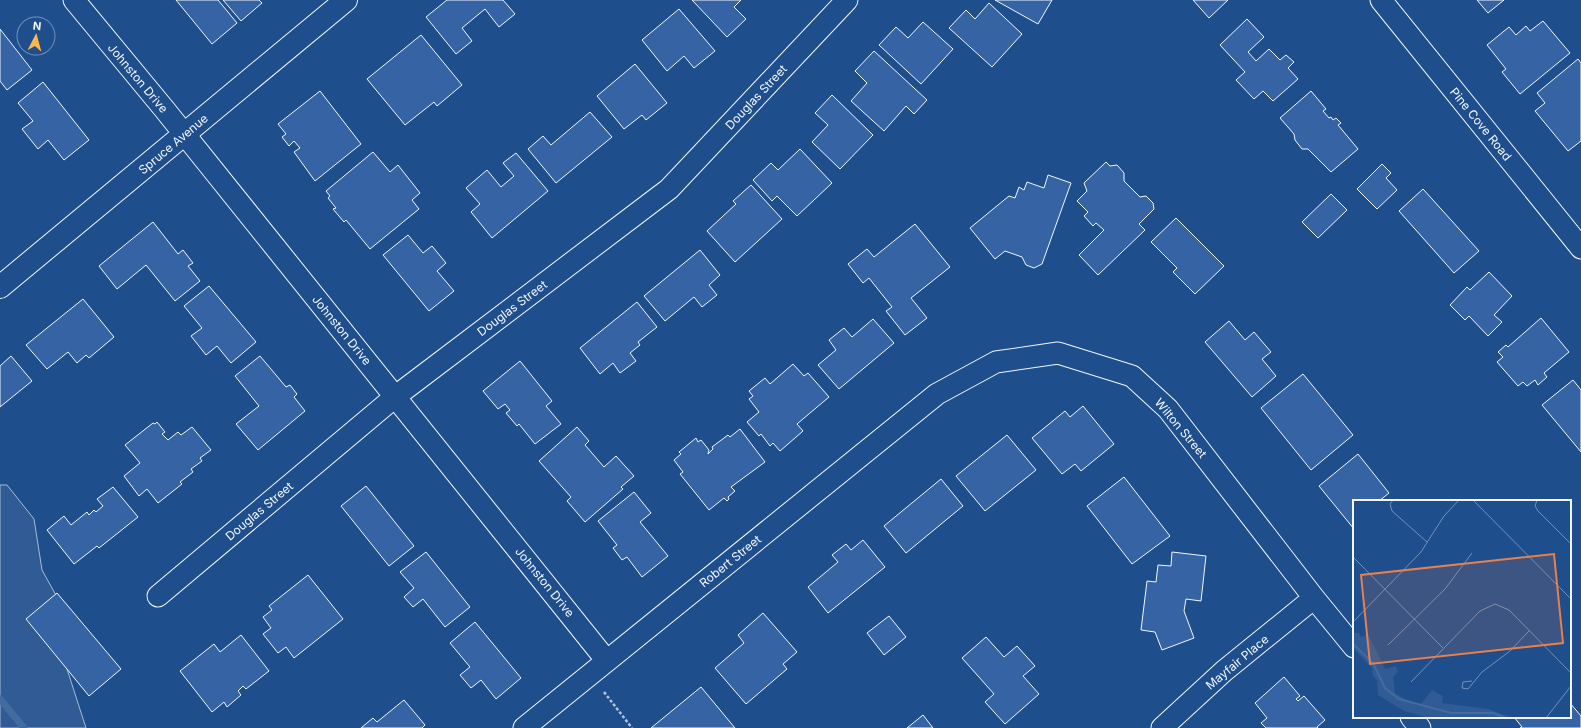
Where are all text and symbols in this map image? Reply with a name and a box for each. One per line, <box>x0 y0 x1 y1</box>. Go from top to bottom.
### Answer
north arrow <box>16 16 56 56</box>
text: N <box>32 19 42 33</box>
street label: Johnston Drive <box>105 40 171 116</box>
street label: Douglas Street <box>722 61 790 133</box>
street label: Pine Cove Road <box>1447 84 1515 164</box>
street label: Spruce Avenue <box>135 111 211 177</box>
street label: Douglas Street <box>474 277 550 339</box>
street label: Johnston Drive <box>309 292 375 368</box>
street label: Wilton Street <box>1152 395 1210 461</box>
street label: Douglas Street <box>222 478 296 544</box>
inset map <box>1353 500 1571 718</box>
street label: Robert Street <box>696 532 764 590</box>
street label: Johnston Drive <box>512 544 578 620</box>
street label: Mayfair Place <box>1203 631 1271 693</box>

